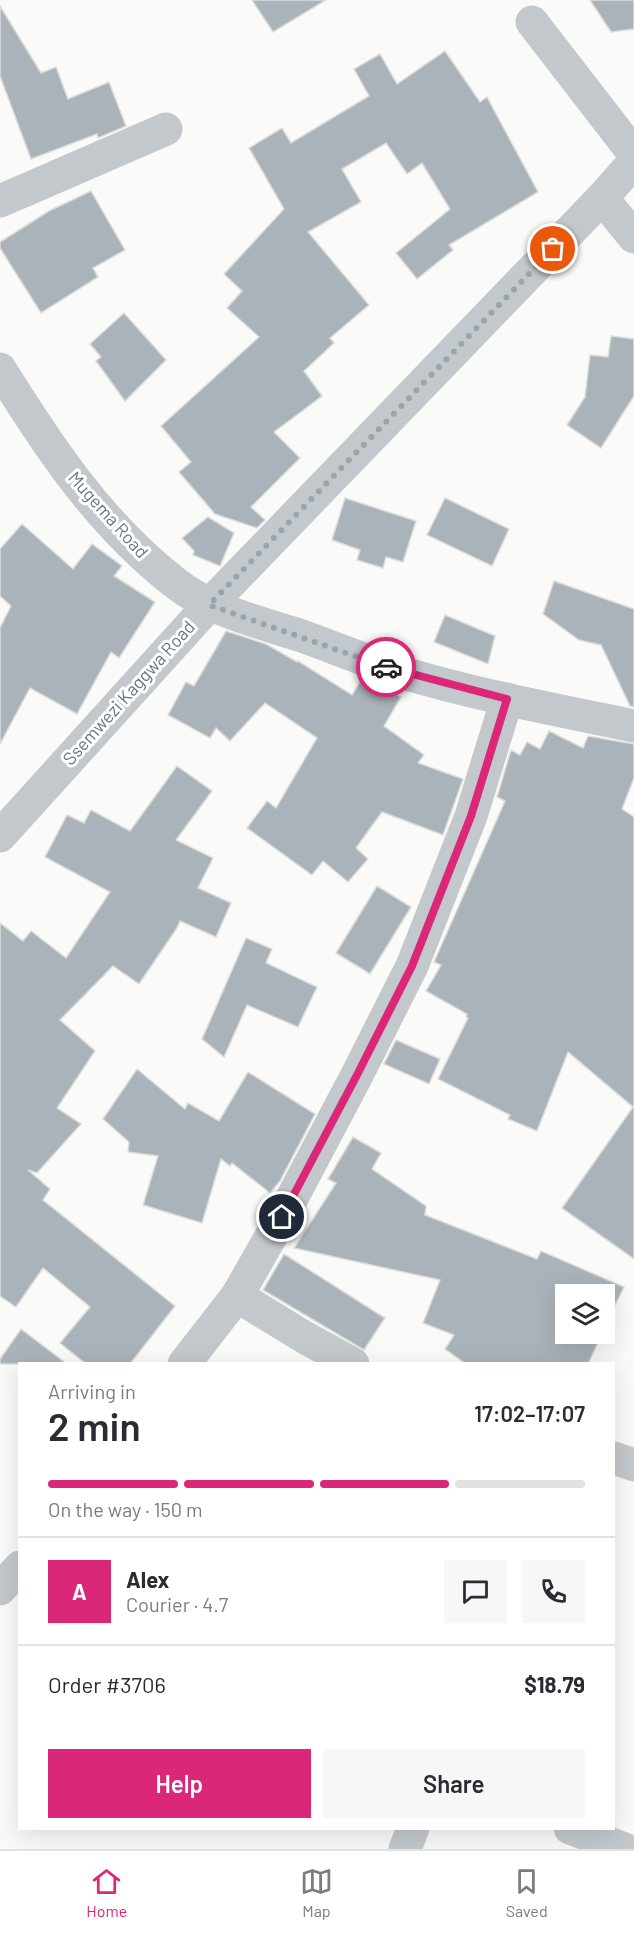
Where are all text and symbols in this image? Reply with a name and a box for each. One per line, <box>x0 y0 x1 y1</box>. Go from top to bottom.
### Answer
pin <box>527 223 578 274</box>
icon: bag <box>536 232 569 265</box>
street label: Mugema Road <box>64 466 153 562</box>
street label: Ssemwezi Kaggwa Road <box>58 616 199 769</box>
courier <box>356 637 416 697</box>
icon: car <box>370 651 403 684</box>
pin <box>256 1191 307 1242</box>
icon: home <box>265 1200 298 1233</box>
map controls <box>555 1284 615 1344</box>
button: layers <box>555 1284 615 1344</box>
text: Arriving in <box>48 1379 136 1403</box>
text: 17:02–17:07 <box>474 1400 585 1426</box>
text: 2 min <box>48 1402 141 1449</box>
text: On the way · 150 m <box>48 1497 203 1521</box>
button: chat <box>444 1560 507 1623</box>
button: phone <box>522 1560 585 1623</box>
text: Alex <box>126 1566 169 1592</box>
text: A <box>72 1578 87 1604</box>
text: Courier · 4.7 <box>126 1592 228 1616</box>
text: Order #3706 <box>48 1671 166 1697</box>
text: $18.79 <box>524 1671 585 1697</box>
button: Help <box>48 1749 311 1818</box>
button: Share <box>323 1749 585 1818</box>
tab: Home <box>86 1865 127 1920</box>
tab: Map <box>300 1865 333 1920</box>
tab: Saved <box>506 1865 548 1920</box>

